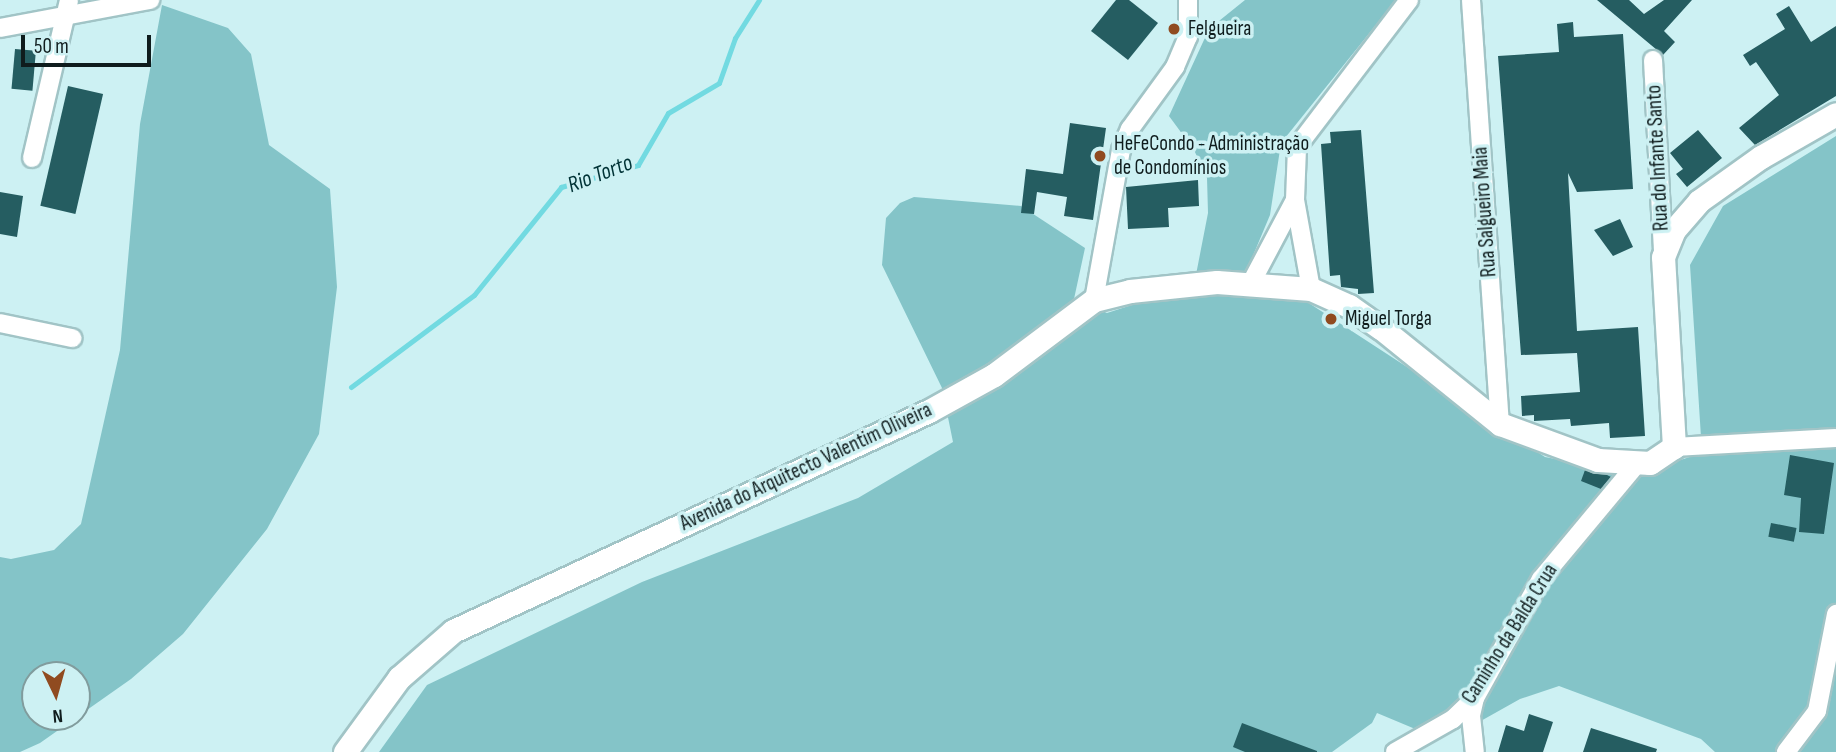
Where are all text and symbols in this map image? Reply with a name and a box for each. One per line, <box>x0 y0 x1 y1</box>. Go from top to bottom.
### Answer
place label: Felgueira <box>1188 16 1251 42</box>
scale bar <box>24 21 154 65</box>
marker: Felgueira <box>1166 21 1182 37</box>
text: 50 m <box>34 34 69 59</box>
street label: Rua do Infante Santo <box>1642 84 1674 232</box>
place label: HeFeCondo - Administração de Condomínios <box>1114 131 1309 181</box>
street label: Rua Salgueiro Maia <box>1468 146 1502 278</box>
marker: HeFeCondo - Administração de Condomínios <box>1092 148 1108 164</box>
water label: Rio Torto <box>564 149 636 199</box>
place label: Miguel Torga <box>1345 306 1432 332</box>
marker: Miguel Torga <box>1323 311 1339 327</box>
street label: Avenida do Arquitecto Valentim Oliveira <box>676 397 936 537</box>
street label: Caminho da Balda Crua <box>1457 559 1563 709</box>
north arrow <box>21 661 91 731</box>
text: N <box>52 704 64 727</box>

